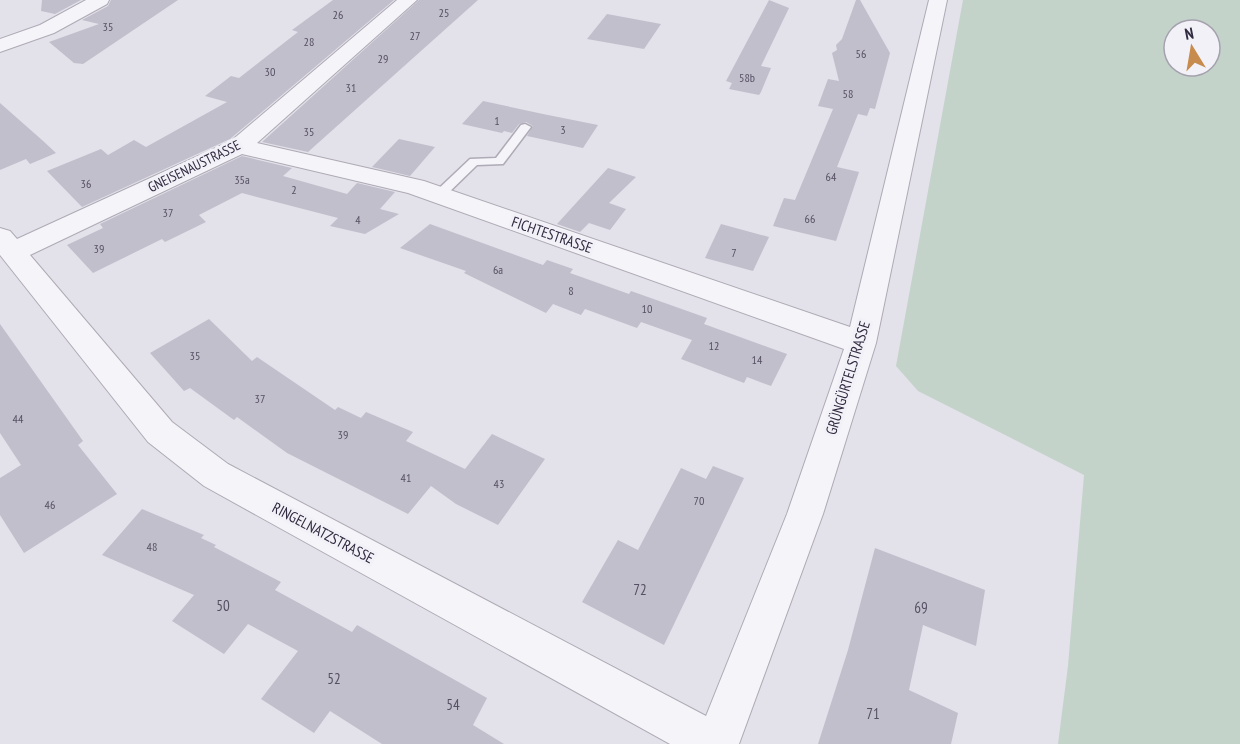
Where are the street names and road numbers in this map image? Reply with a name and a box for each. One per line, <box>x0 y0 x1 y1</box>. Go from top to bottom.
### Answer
street label: GNEISENAUSTRASSE <box>145 136 243 196</box>
street label: FICHTESTRASSE <box>509 212 595 257</box>
street label: GRÜNGÜRTELSTRASSE <box>821 319 874 437</box>
street label: RINGELNATZSTRASSE <box>269 498 377 567</box>

